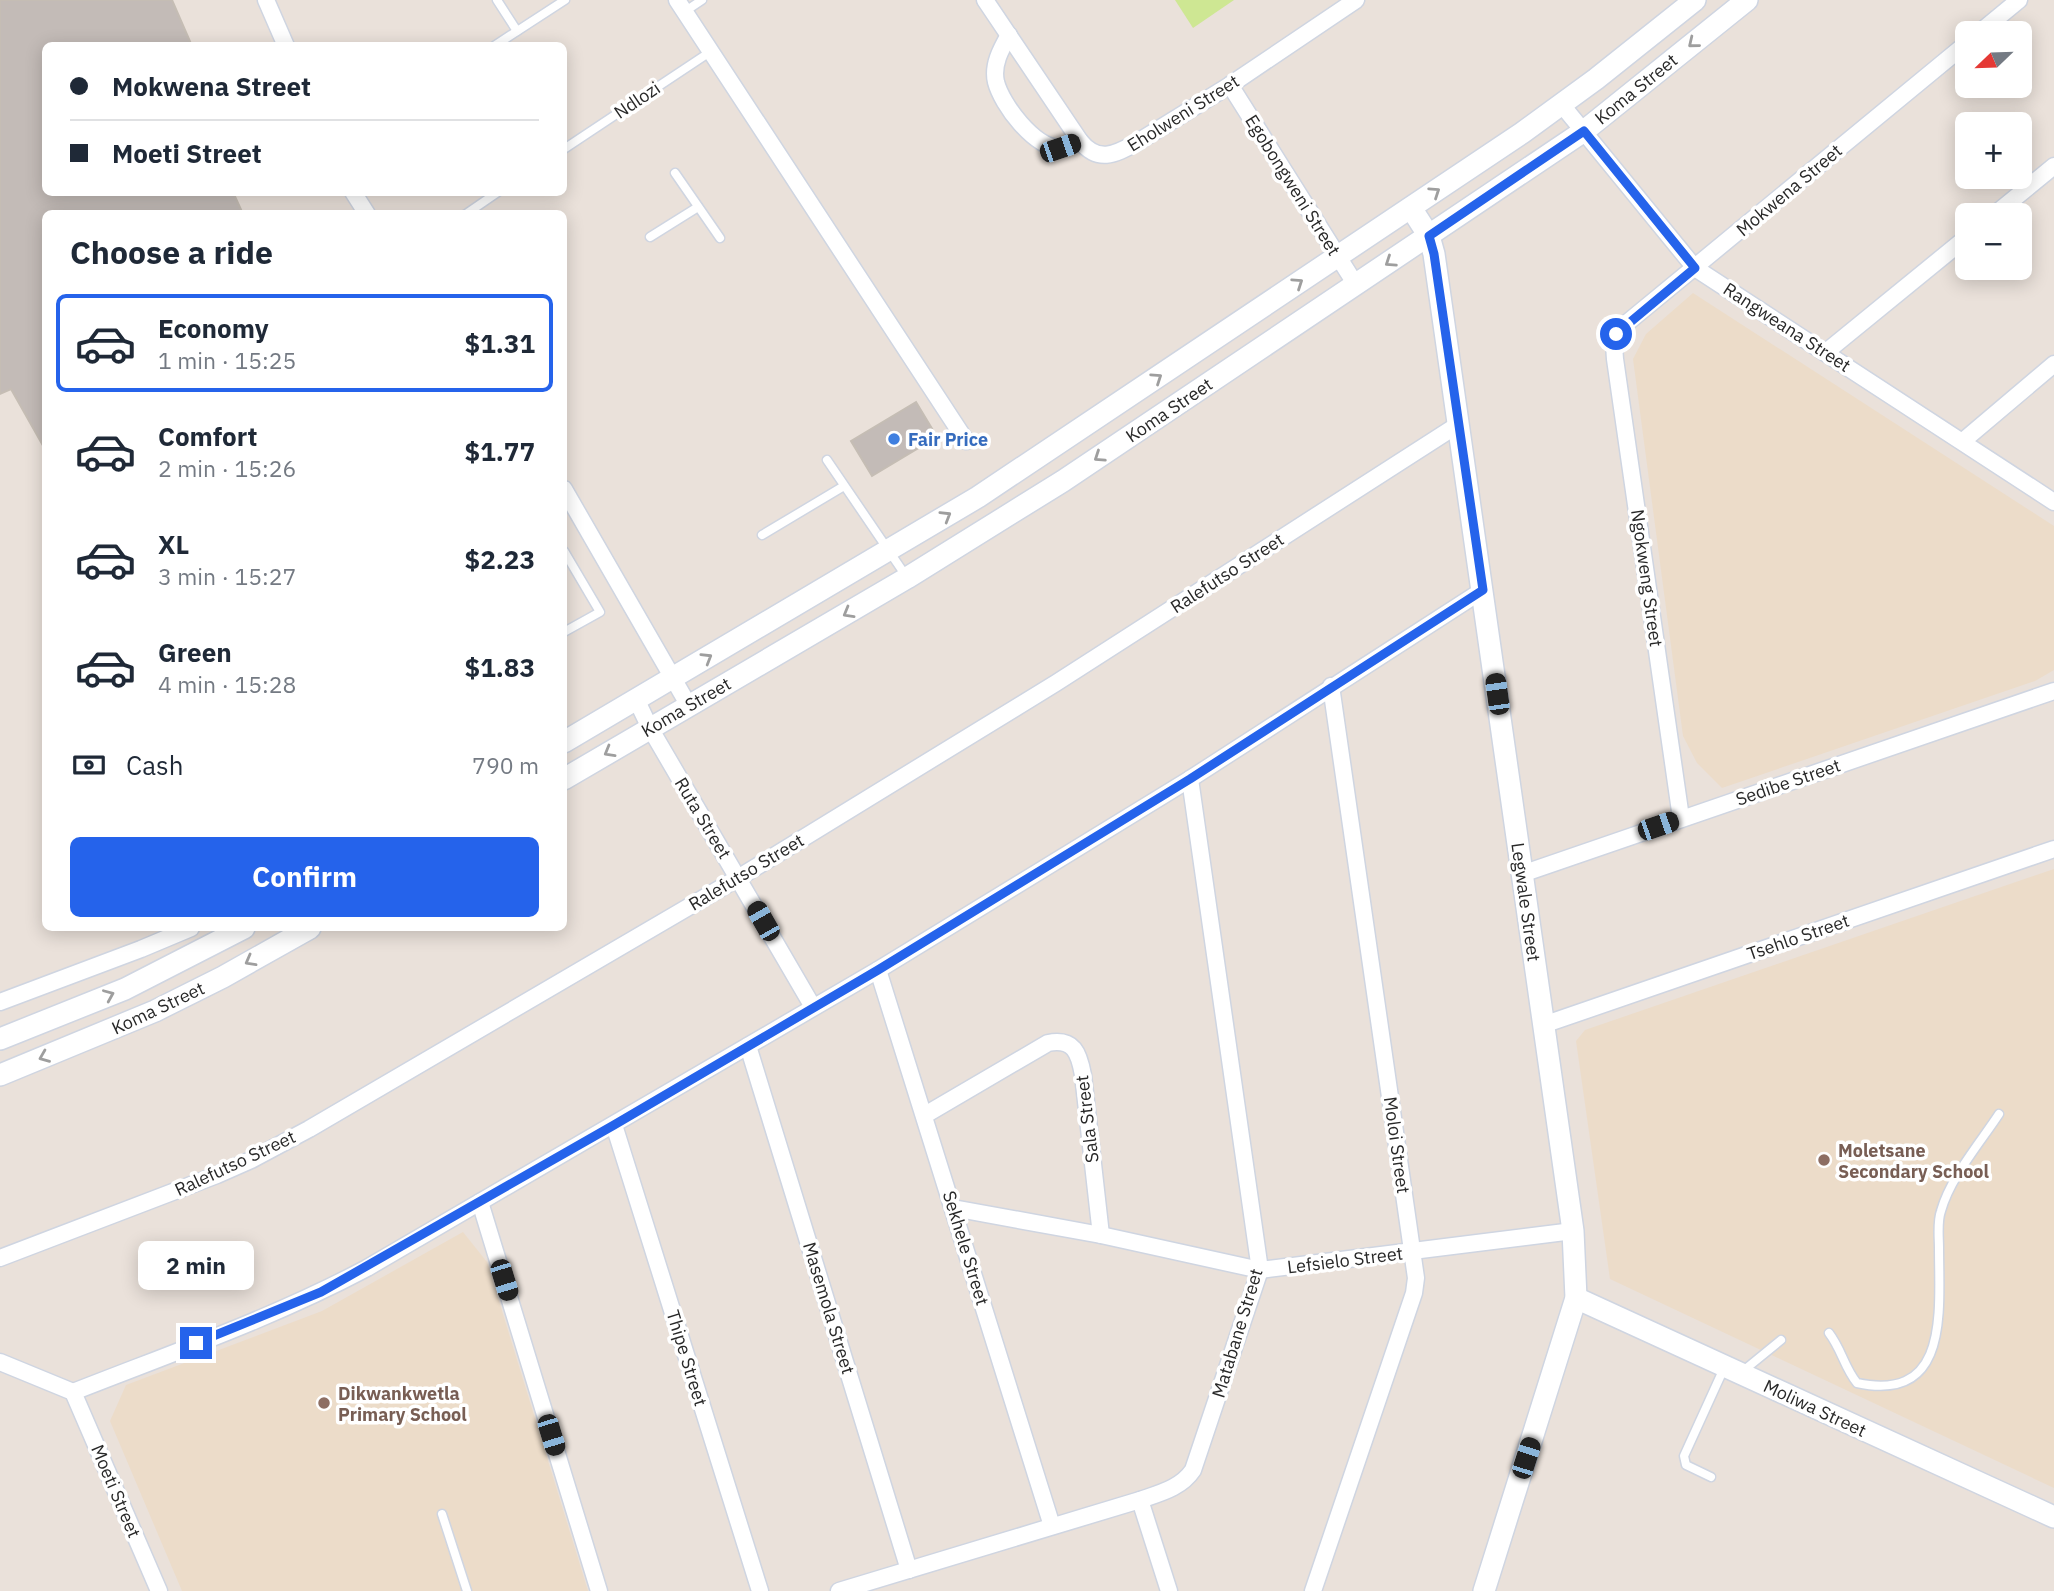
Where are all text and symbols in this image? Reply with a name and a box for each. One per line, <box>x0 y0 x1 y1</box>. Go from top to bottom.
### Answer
north arrow <box>1955 21 2032 98</box>
map controls <box>1955 21 2032 280</box>
one-way arrow <box>1689 34 1701 47</box>
street label: Koma Street <box>1590 49 1682 129</box>
text: Mokwena Street <box>112 69 311 103</box>
street label: Eholweni Street <box>1123 69 1243 157</box>
street label: Ndlozi <box>609 76 665 124</box>
street label: Egobongweni Street <box>1240 110 1346 260</box>
button: + <box>1955 112 2032 189</box>
car <box>1037 131 1084 165</box>
text: Moeti Street <box>112 136 262 170</box>
street label: Mokwena Street <box>1731 139 1847 241</box>
one-way arrow <box>1428 187 1441 200</box>
button: − <box>1955 203 2032 280</box>
text: Choose a ride <box>70 231 273 273</box>
one-way arrow <box>1385 254 1398 267</box>
street label: Rangweana Street <box>1719 277 1855 377</box>
one-way arrow <box>1290 279 1303 292</box>
text: Economy <box>158 311 269 345</box>
icon: car <box>74 312 137 375</box>
route start <box>1600 318 1632 350</box>
text: $1.31 <box>465 326 535 360</box>
text: 1 min · 15:25 <box>158 345 296 375</box>
street label: Koma Street <box>1121 373 1217 447</box>
one-way arrow <box>1149 374 1162 386</box>
text: Comfort <box>158 419 257 453</box>
icon: car <box>74 420 137 483</box>
place label: Fair Price <box>908 428 988 451</box>
marker: Fair Price <box>886 431 902 447</box>
text: $1.77 <box>465 434 535 468</box>
one-way arrow <box>1094 448 1107 461</box>
text: 2 min · 15:26 <box>158 453 296 483</box>
street label: Ngokweng Street <box>1626 508 1668 648</box>
one-way arrow <box>939 512 952 525</box>
text: XL <box>158 527 189 561</box>
icon: car <box>74 528 137 591</box>
street label: Ralefutso Street <box>1166 528 1288 618</box>
text: $2.23 <box>465 542 535 576</box>
text: 3 min · 15:27 <box>158 561 296 591</box>
one-way arrow <box>843 605 856 618</box>
text: Green <box>158 635 232 669</box>
icon: car <box>74 636 137 699</box>
text: $1.83 <box>465 650 535 684</box>
one-way arrow <box>699 653 712 666</box>
text: 4 min · 15:28 <box>158 669 296 699</box>
street label: Koma Street <box>637 672 735 742</box>
car <box>1484 672 1511 716</box>
one-way arrow <box>604 744 617 757</box>
icon: cash <box>70 746 108 784</box>
text: Cash <box>126 748 183 782</box>
text: 790 m <box>472 750 539 780</box>
street label: Sedibe Street <box>1733 753 1843 811</box>
street label: Ruta Street <box>670 773 736 863</box>
car <box>1635 809 1682 843</box>
street label: Ralefutso Street <box>684 829 808 915</box>
button: Confirm <box>70 837 539 917</box>
street label: Legwale Street <box>1506 841 1546 963</box>
car <box>744 898 783 944</box>
street label: Tsehlo Street <box>1744 909 1852 965</box>
one-way arrow <box>245 953 258 966</box>
street label: Koma Street <box>108 976 208 1040</box>
one-way arrow <box>101 989 114 1003</box>
one-way arrow <box>39 1049 51 1063</box>
street label: Sala Street <box>1070 1074 1104 1164</box>
street label: Moloi Street <box>1379 1095 1415 1195</box>
street label: Ralefutso Street <box>171 1125 299 1201</box>
place label: Moletsane Secondary School <box>1838 1139 1989 1183</box>
marker: Moletsane Secondary School <box>1816 1152 1832 1168</box>
street label: Sekhele Street <box>938 1188 994 1308</box>
street label: Masemola Street <box>798 1239 860 1377</box>
street label: Lefsielo Street <box>1286 1241 1404 1279</box>
callout: 2 min <box>138 1242 254 1290</box>
text: 2 min <box>166 1250 226 1280</box>
car <box>488 1257 521 1303</box>
street label: Matabane Street <box>1206 1266 1268 1400</box>
street label: Thipe Street <box>662 1307 712 1409</box>
route end <box>180 1327 212 1359</box>
street label: Moliwa Street <box>1760 1374 1870 1442</box>
place label: Dikwankwetla Primary School <box>338 1382 467 1426</box>
marker: Dikwankwetla Primary School <box>316 1395 332 1411</box>
car <box>535 1412 568 1458</box>
car <box>1510 1435 1543 1481</box>
street label: Moeti Street <box>86 1441 146 1541</box>

